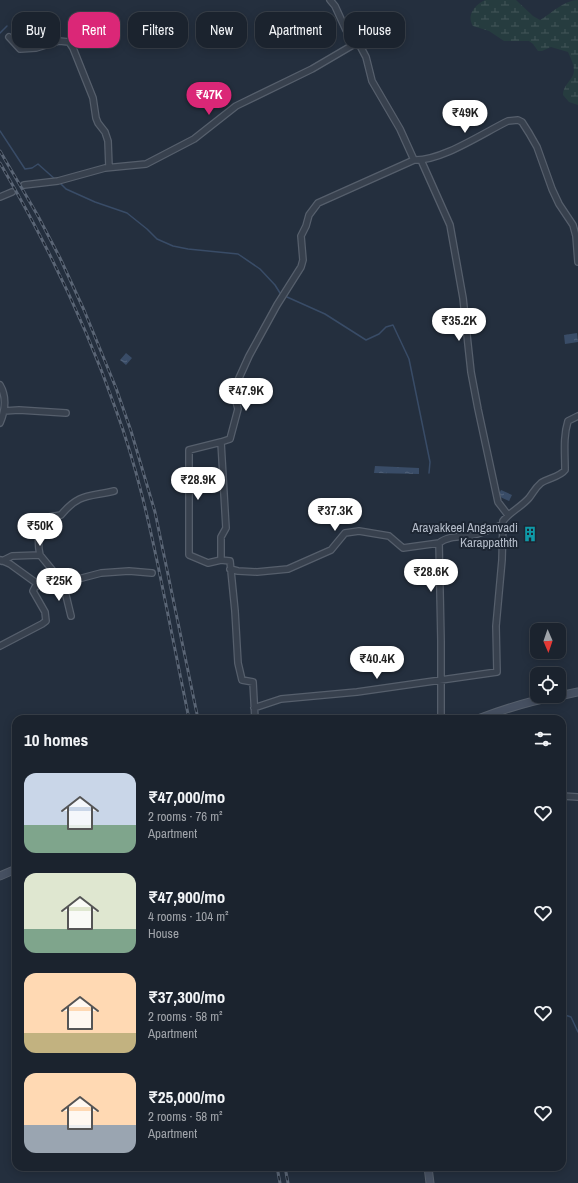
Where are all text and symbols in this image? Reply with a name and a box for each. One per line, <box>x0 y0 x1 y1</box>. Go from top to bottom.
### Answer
chip: Buy <box>12 12 60 48</box>
chip: Rent <box>68 12 120 48</box>
chip: Filters <box>128 12 188 48</box>
chip: New <box>196 12 247 48</box>
chip: Apartment <box>255 12 336 48</box>
chip: House <box>344 12 405 48</box>
pin: ₹47K <box>185 82 233 116</box>
text: ₹47K <box>195 86 223 103</box>
pin: ₹49K <box>441 100 489 134</box>
text: ₹49K <box>451 104 479 121</box>
pin: ₹35.2K <box>426 308 492 342</box>
text: ₹35.2K <box>441 312 477 329</box>
pin: ₹47.9K <box>213 378 279 412</box>
text: ₹47.9K <box>228 382 264 399</box>
pin: ₹28.9K <box>165 467 231 501</box>
text: ₹28.9K <box>180 471 216 488</box>
pin: ₹37.3K <box>302 498 368 532</box>
text: ₹37.3K <box>317 502 353 519</box>
pin: ₹50K <box>16 513 64 547</box>
text: ₹50K <box>26 517 54 534</box>
place label: Arayakkeel Anganvadi Karappathth <box>411 519 518 551</box>
building icon: Arayakkeel Anganvadi Karappathth <box>521 525 539 543</box>
pin: ₹28.6K <box>398 559 464 593</box>
text: ₹28.6K <box>413 563 449 580</box>
pin: ₹25K <box>35 568 83 602</box>
text: ₹25K <box>45 572 73 589</box>
north arrow <box>530 623 566 659</box>
map controls <box>530 623 566 703</box>
pin: ₹40.4K <box>344 646 410 680</box>
text: ₹40.4K <box>359 650 395 667</box>
button: locate <box>530 667 566 703</box>
text: 10 homes <box>24 728 88 751</box>
icon: filters <box>532 728 554 750</box>
text: ₹47,000/mo <box>148 785 225 808</box>
icon: home <box>56 789 104 837</box>
icon: heart <box>532 802 554 824</box>
text: 2 rooms · 76 m² <box>148 808 223 825</box>
text: Apartment <box>148 825 197 842</box>
text: ₹47,900/mo <box>148 885 225 908</box>
icon: home <box>56 889 104 937</box>
icon: heart <box>532 902 554 924</box>
text: 4 rooms · 104 m² <box>148 908 229 925</box>
text: House <box>148 925 179 942</box>
text: ₹37,300/mo <box>148 985 225 1008</box>
icon: home <box>56 989 104 1037</box>
icon: heart <box>532 1002 554 1024</box>
text: 2 rooms · 58 m² <box>148 1008 223 1025</box>
text: Apartment <box>148 1025 197 1042</box>
text: ₹25,000/mo <box>148 1085 225 1108</box>
icon: home <box>56 1089 104 1137</box>
icon: heart <box>532 1102 554 1124</box>
text: 2 rooms · 58 m² <box>148 1108 223 1125</box>
text: Apartment <box>148 1125 197 1142</box>

